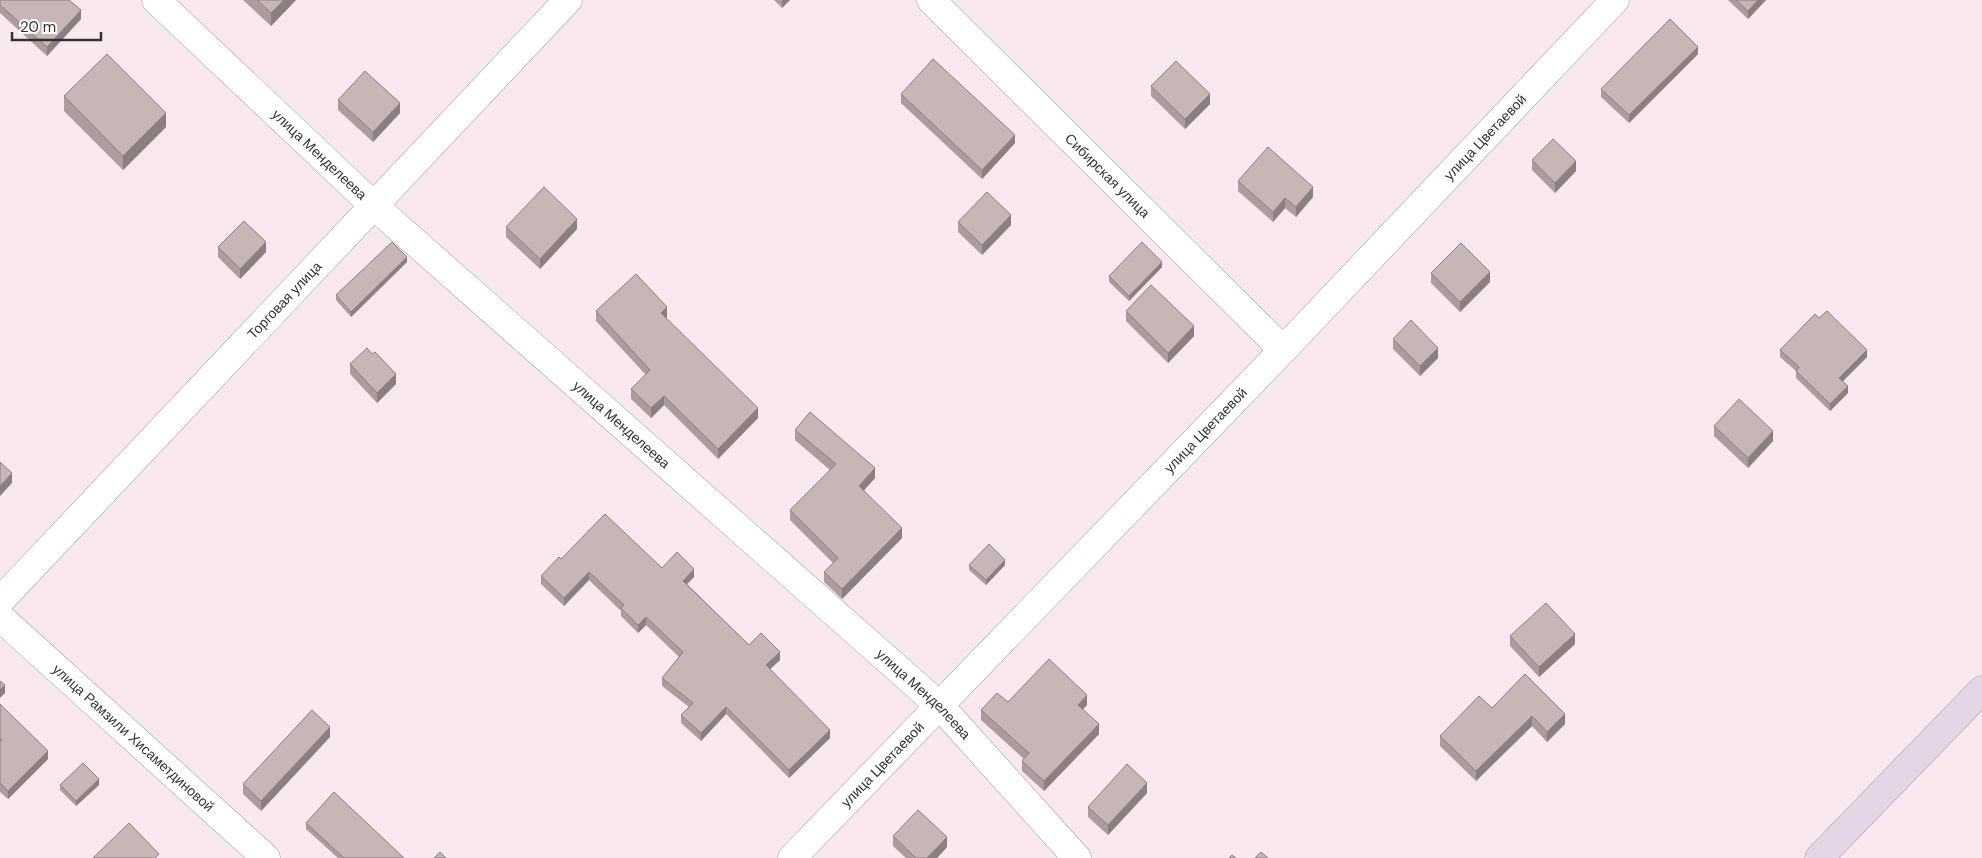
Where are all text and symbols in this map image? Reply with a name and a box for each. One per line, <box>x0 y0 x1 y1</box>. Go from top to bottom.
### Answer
scale bar <box>12 10 101 42</box>
text: 20 m <box>20 17 56 37</box>
street label: улица Цветаевой <box>1440 90 1530 184</box>
street label: улица Менделеева <box>268 105 371 204</box>
street label: Сибирская улица <box>1061 129 1154 222</box>
street label: Торговая улица <box>243 257 326 343</box>
street label: улица Менделеева <box>569 377 674 472</box>
street label: улица Цветаевой <box>1160 384 1251 477</box>
street label: улица Менделеева <box>872 645 975 743</box>
street label: улица Рамзили Хисаметдиновой <box>49 660 218 816</box>
street label: улица Цветаевой <box>837 718 928 811</box>

